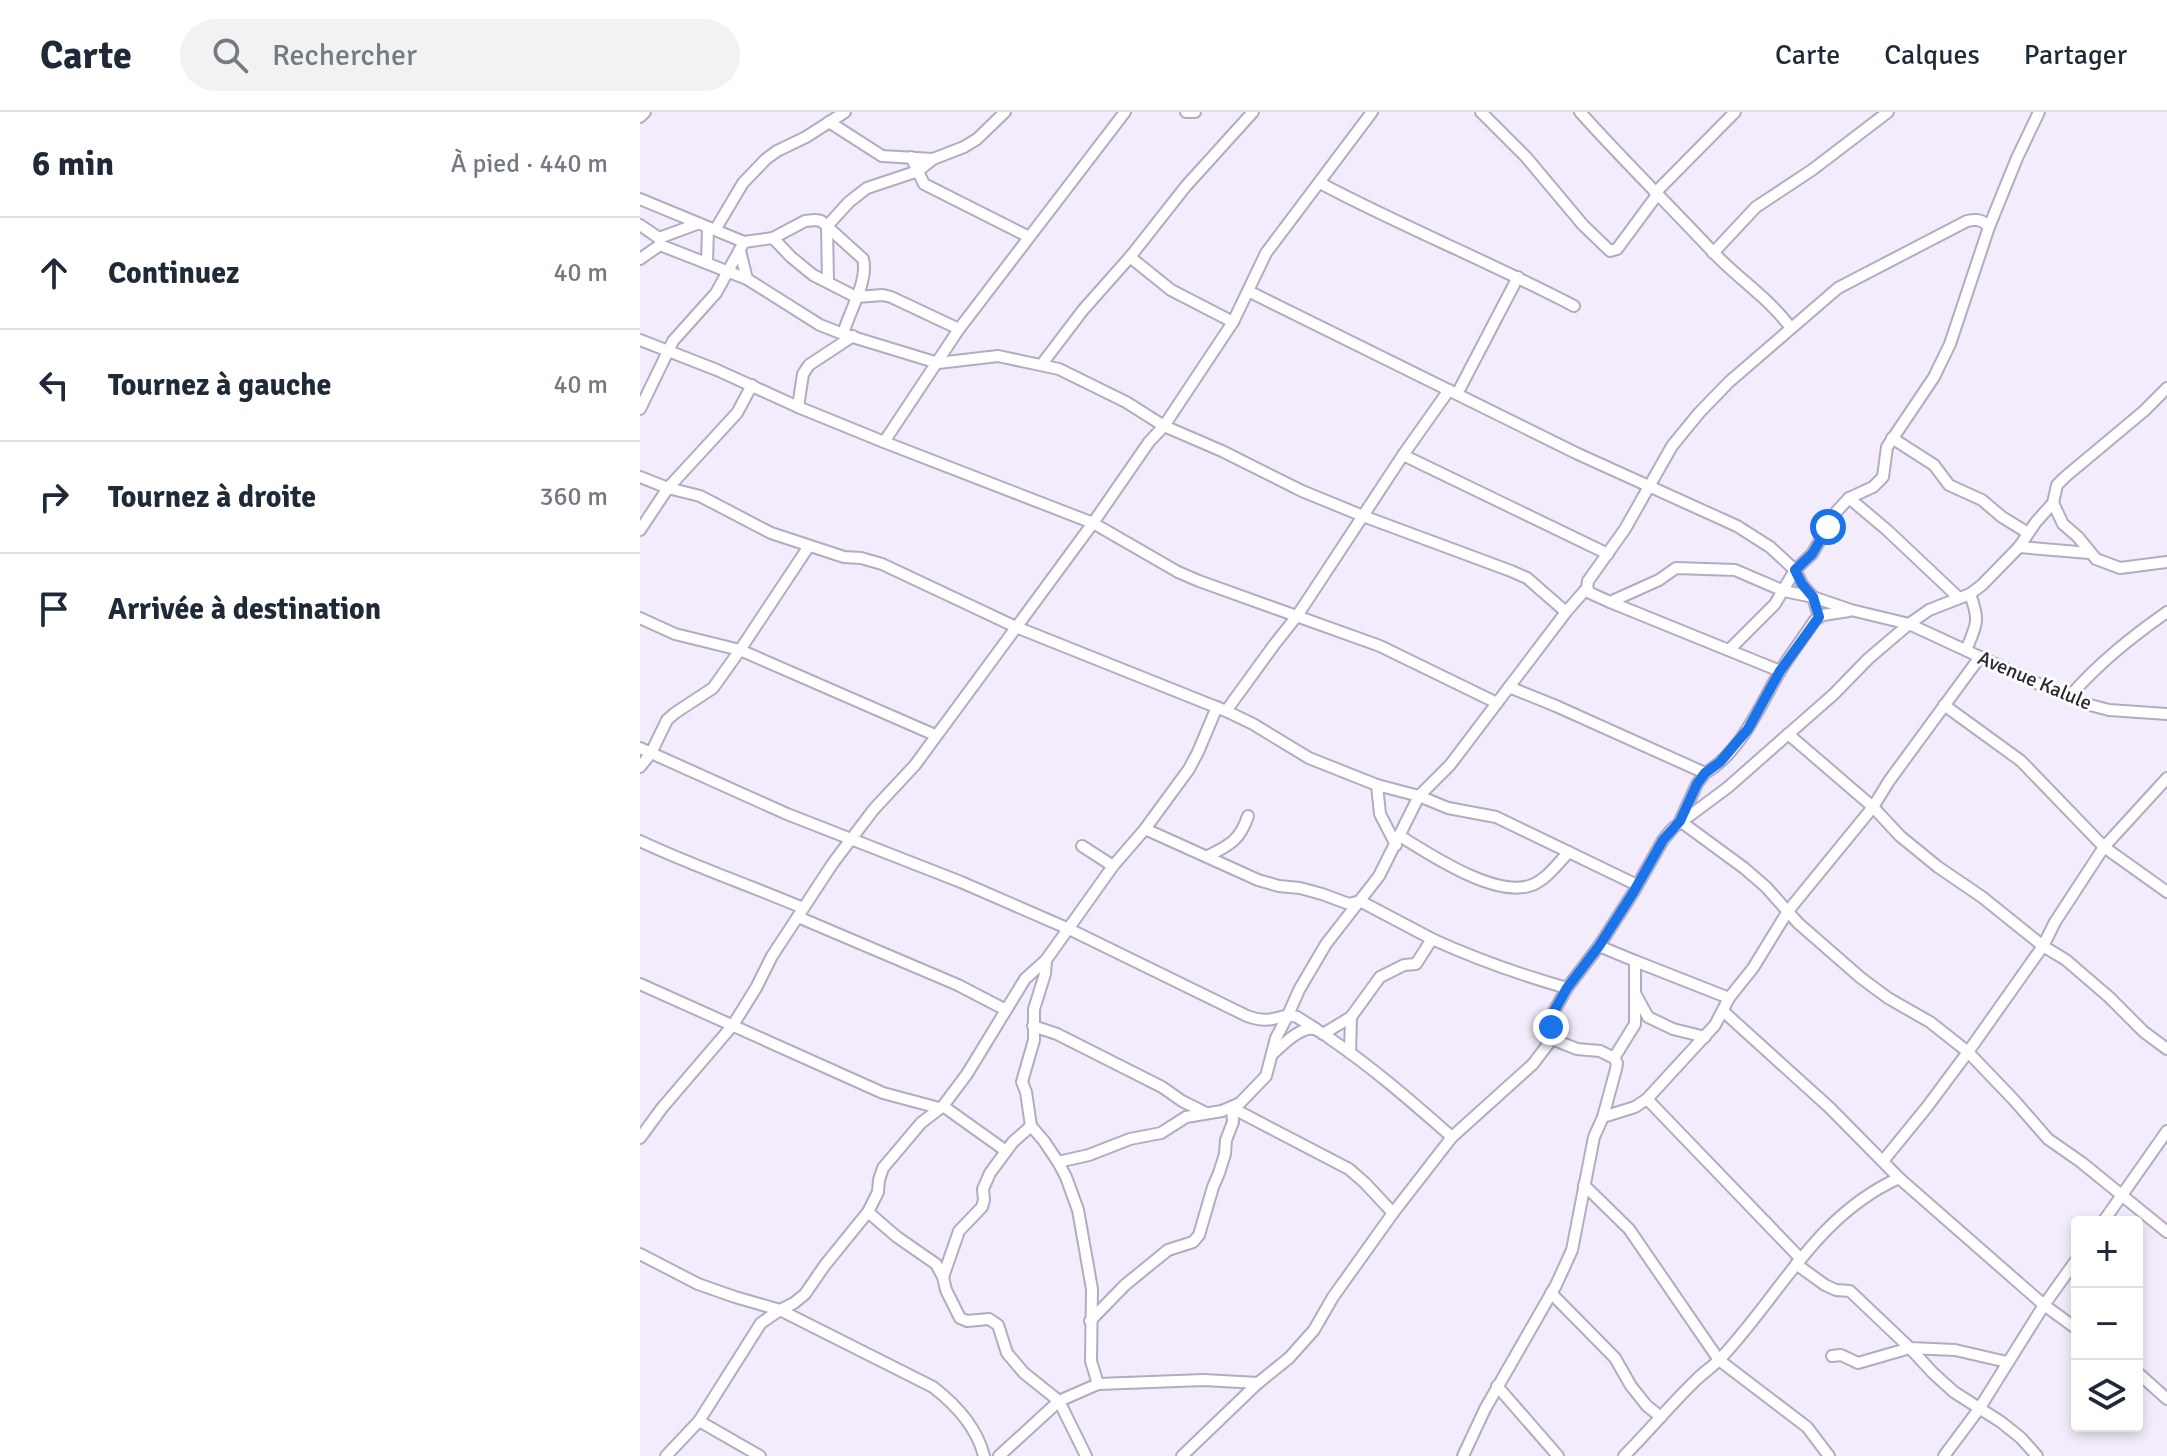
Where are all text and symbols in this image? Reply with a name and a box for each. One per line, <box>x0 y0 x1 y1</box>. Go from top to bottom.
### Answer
search box <box>180 19 740 91</box>
text: Carte <box>40 32 132 79</box>
icon: search <box>208 33 252 77</box>
text: Rechercher <box>272 37 417 74</box>
text: Carte <box>1775 38 1840 72</box>
text: Calques <box>1884 38 1980 72</box>
text: Partager <box>2024 38 2127 72</box>
text: 6 min <box>32 143 114 185</box>
text: À pied · 440 m <box>451 148 608 180</box>
icon: ahead <box>32 251 76 295</box>
text: Continuez <box>108 255 240 292</box>
text: 40 m <box>553 257 608 289</box>
icon: left <box>32 363 76 407</box>
text: Tournez à gauche <box>108 367 331 404</box>
text: 40 m <box>553 369 608 401</box>
icon: right <box>32 475 76 519</box>
text: Tournez à droite <box>108 479 316 516</box>
text: 360 m <box>539 481 608 513</box>
route start <box>1810 509 1846 545</box>
icon: arrive <box>32 587 76 631</box>
text: Arrivée à destination <box>108 591 381 628</box>
street label: Avenue Kalule <box>1974 645 2096 716</box>
route end <box>1533 1009 1569 1045</box>
map controls <box>2071 1216 2143 1432</box>
button: + <box>2071 1216 2143 1288</box>
button: − <box>2071 1288 2143 1360</box>
button: layers <box>2071 1360 2143 1432</box>

